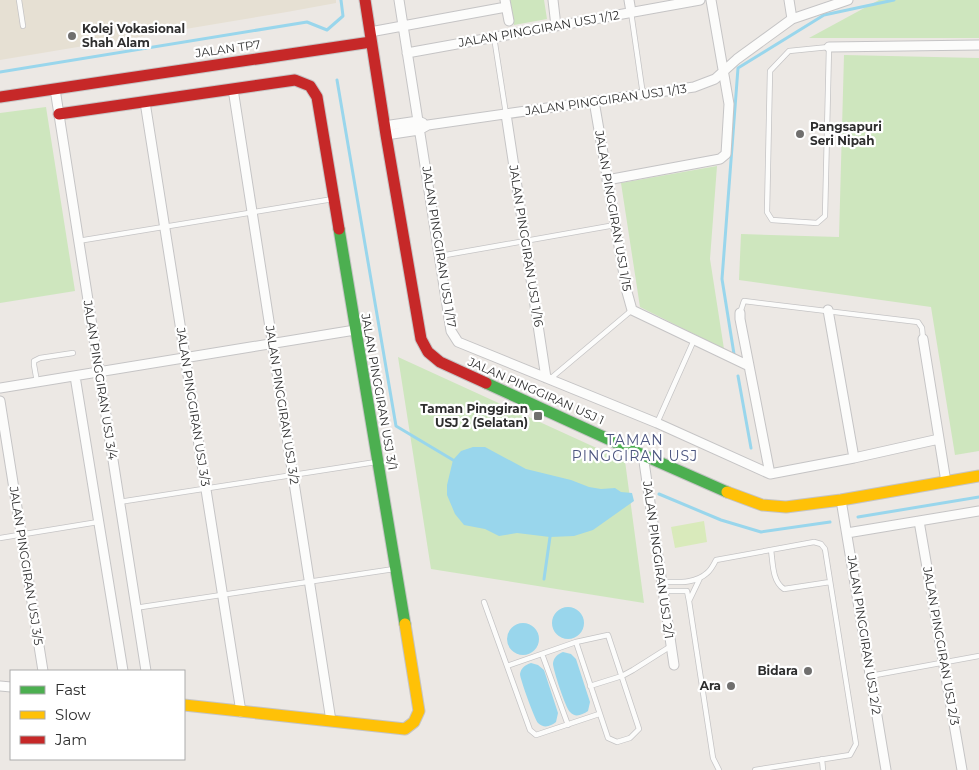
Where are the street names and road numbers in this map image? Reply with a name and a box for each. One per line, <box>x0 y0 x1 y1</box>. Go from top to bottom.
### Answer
street label: JALAN PINGGIRAN USJ 1/12 <box>456 7 621 50</box>
street label: JALAN TP7 <box>193 37 261 61</box>
street label: JALAN PINGGIRAN USJ 1/13 <box>523 81 688 118</box>
street label: JALAN PINGGIRAN USJ 1/15 <box>592 128 635 293</box>
street label: JALAN PINGGIRAN USJ 1/16 <box>506 163 547 328</box>
street label: JALAN PINGGIRAN USJ 1/17 <box>419 164 460 329</box>
street label: JALAN PINGGIRAN USJ 3/4 <box>80 298 121 461</box>
street label: JALAN PINGGIRAN USJ 3/1 <box>358 311 401 471</box>
street label: JALAN PINGGIRAN USJ 3/2 <box>262 323 303 486</box>
street label: JALAN PINGGIRAN USJ 3/3 <box>173 325 214 488</box>
street label: JALAN PINGGIRAN USJ 1 <box>465 353 607 427</box>
street label: JALAN PINGGIRAN USJ 2/1 <box>640 479 677 640</box>
street label: JALAN PINGGIRAN USJ 3/5 <box>6 484 47 647</box>
street label: JALAN PINGGIRAN USJ 2/2 <box>844 553 885 716</box>
street label: JALAN PINGGIRAN USJ 2/3 <box>920 564 963 727</box>

